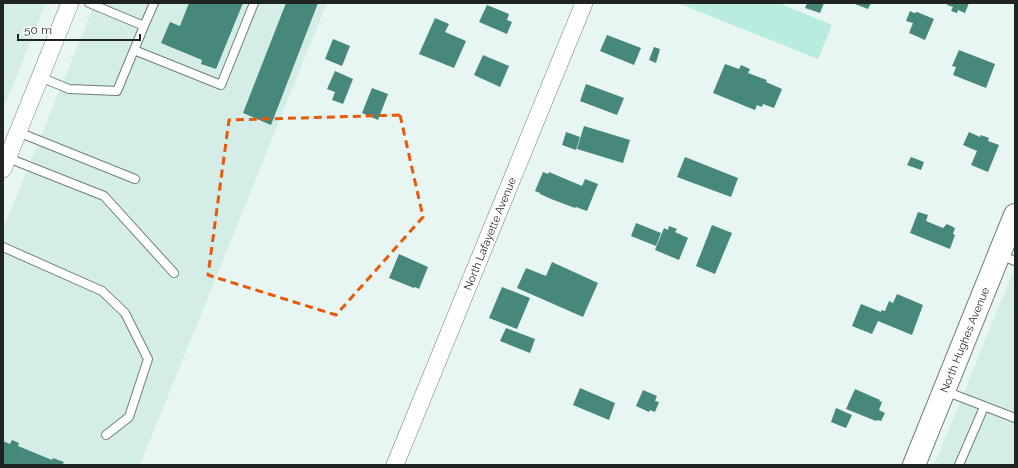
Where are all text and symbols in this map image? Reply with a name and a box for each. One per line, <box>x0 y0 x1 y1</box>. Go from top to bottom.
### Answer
scale bar <box>18 16 140 42</box>
text: 50 m <box>24 23 52 37</box>
street label: North Lafayette Avenue <box>461 175 519 292</box>
street label: North Hughes Avenue <box>937 285 992 394</box>

